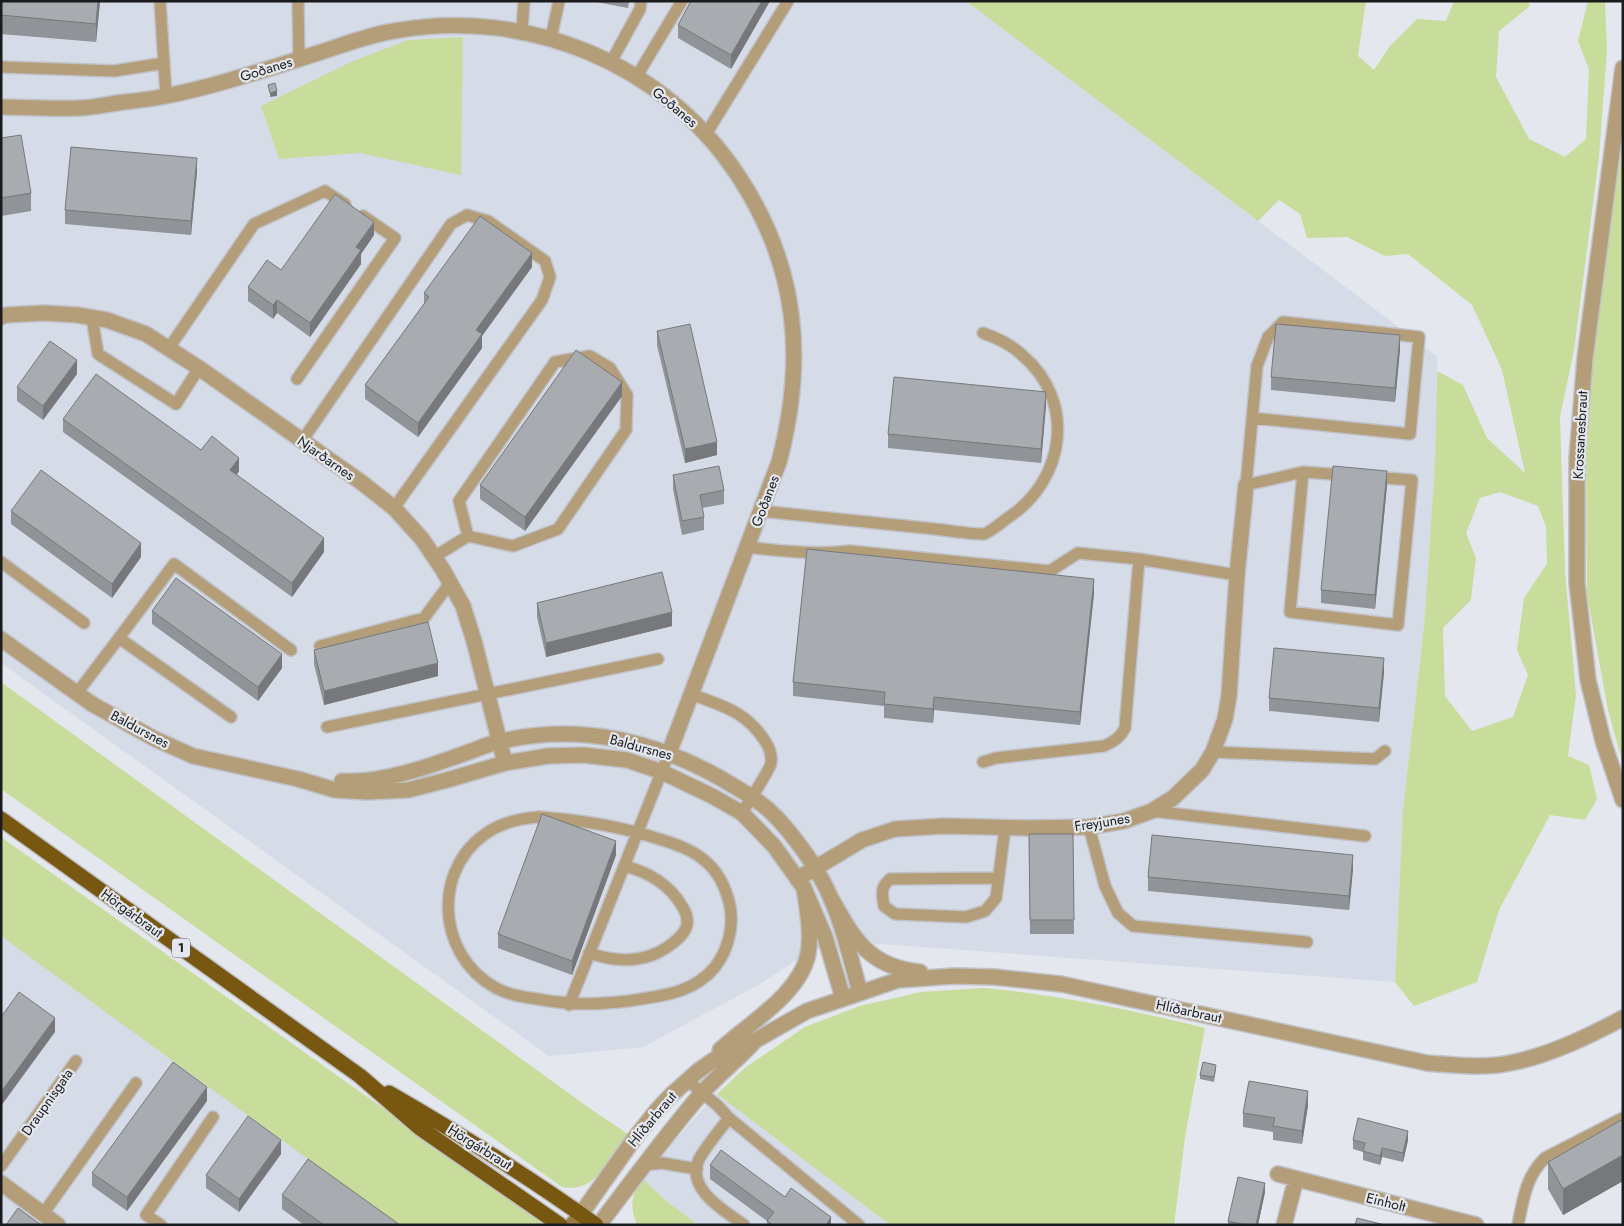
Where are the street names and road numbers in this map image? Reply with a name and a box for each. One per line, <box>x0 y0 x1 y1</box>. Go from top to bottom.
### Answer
street label: Goðanes <box>237 52 295 86</box>
street label: Goðanes <box>648 82 702 132</box>
street label: Krossanesbraut <box>1568 390 1592 480</box>
street label: Njarðarnes <box>293 431 359 485</box>
street label: Goðanes <box>746 472 784 530</box>
street label: Baldursnes <box>107 705 173 753</box>
street label: Baldursnes <box>608 729 675 765</box>
street label: Freyjunes <box>1073 808 1131 836</box>
street label: Hörgárbraut <box>97 884 168 943</box>
road number: 1 <box>172 938 190 958</box>
street label: Hlíðarbraut <box>1154 994 1224 1028</box>
street label: Draupnisgata <box>16 1064 78 1140</box>
street label: Hlíðarbraut <box>623 1087 682 1151</box>
street label: Hörgárbraut <box>444 1119 516 1175</box>
street label: Einholt <box>1364 1187 1409 1217</box>

